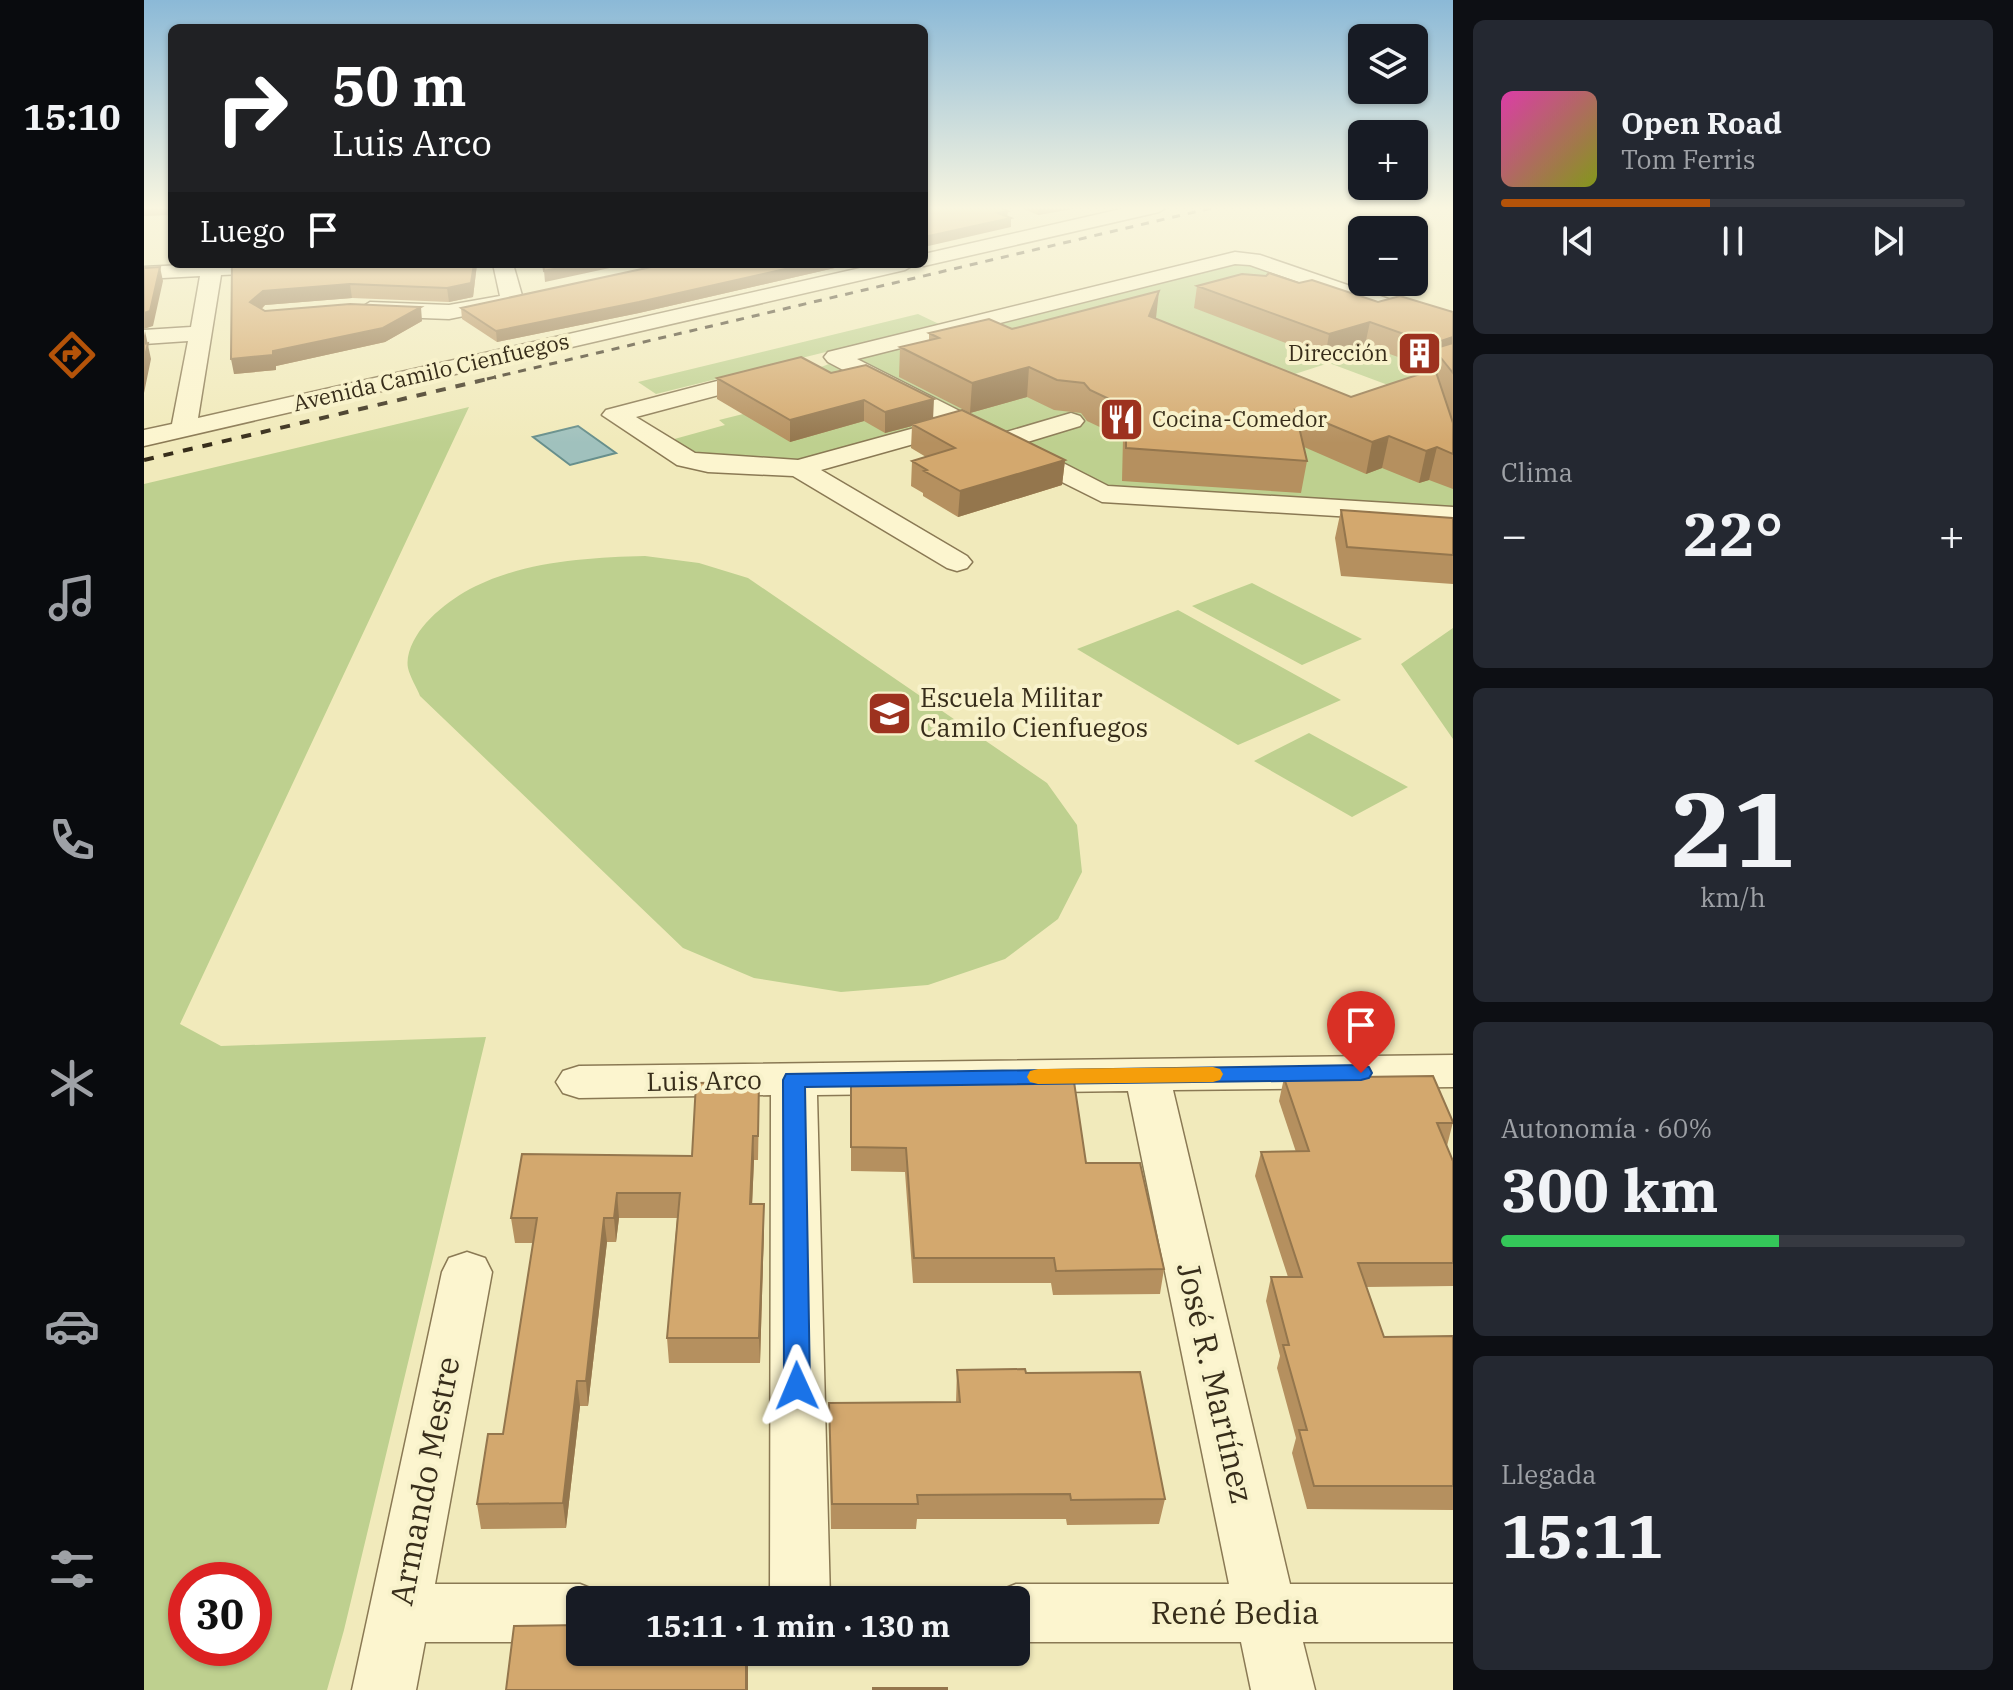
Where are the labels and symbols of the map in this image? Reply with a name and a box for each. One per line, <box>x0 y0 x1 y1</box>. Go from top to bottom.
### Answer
street label: Avenida Camilo Cienfuegos <box>290 326 572 417</box>
building icon: Dirección <box>1395 329 1443 377</box>
place label: Dirección <box>1288 338 1388 367</box>
restaurant icon: Cocina-Comedor <box>1097 395 1145 443</box>
place label: Cocina-Comedor <box>1152 404 1327 433</box>
place label: Escuela Militar Camilo Cienfuegos <box>920 680 1148 744</box>
school or university icon: Escuela Militar Camilo Cienfuegos <box>865 689 913 737</box>
pin <box>1327 991 1395 1073</box>
street label: Luis Arco <box>646 1062 762 1098</box>
street label: José R. Martínez <box>1168 1258 1264 1507</box>
position arrow <box>755 1344 839 1428</box>
street label: Armando Mestre <box>379 1353 469 1609</box>
speed limit sign: 30 <box>168 1562 272 1666</box>
street label: René Bedia <box>1150 1591 1320 1633</box>

